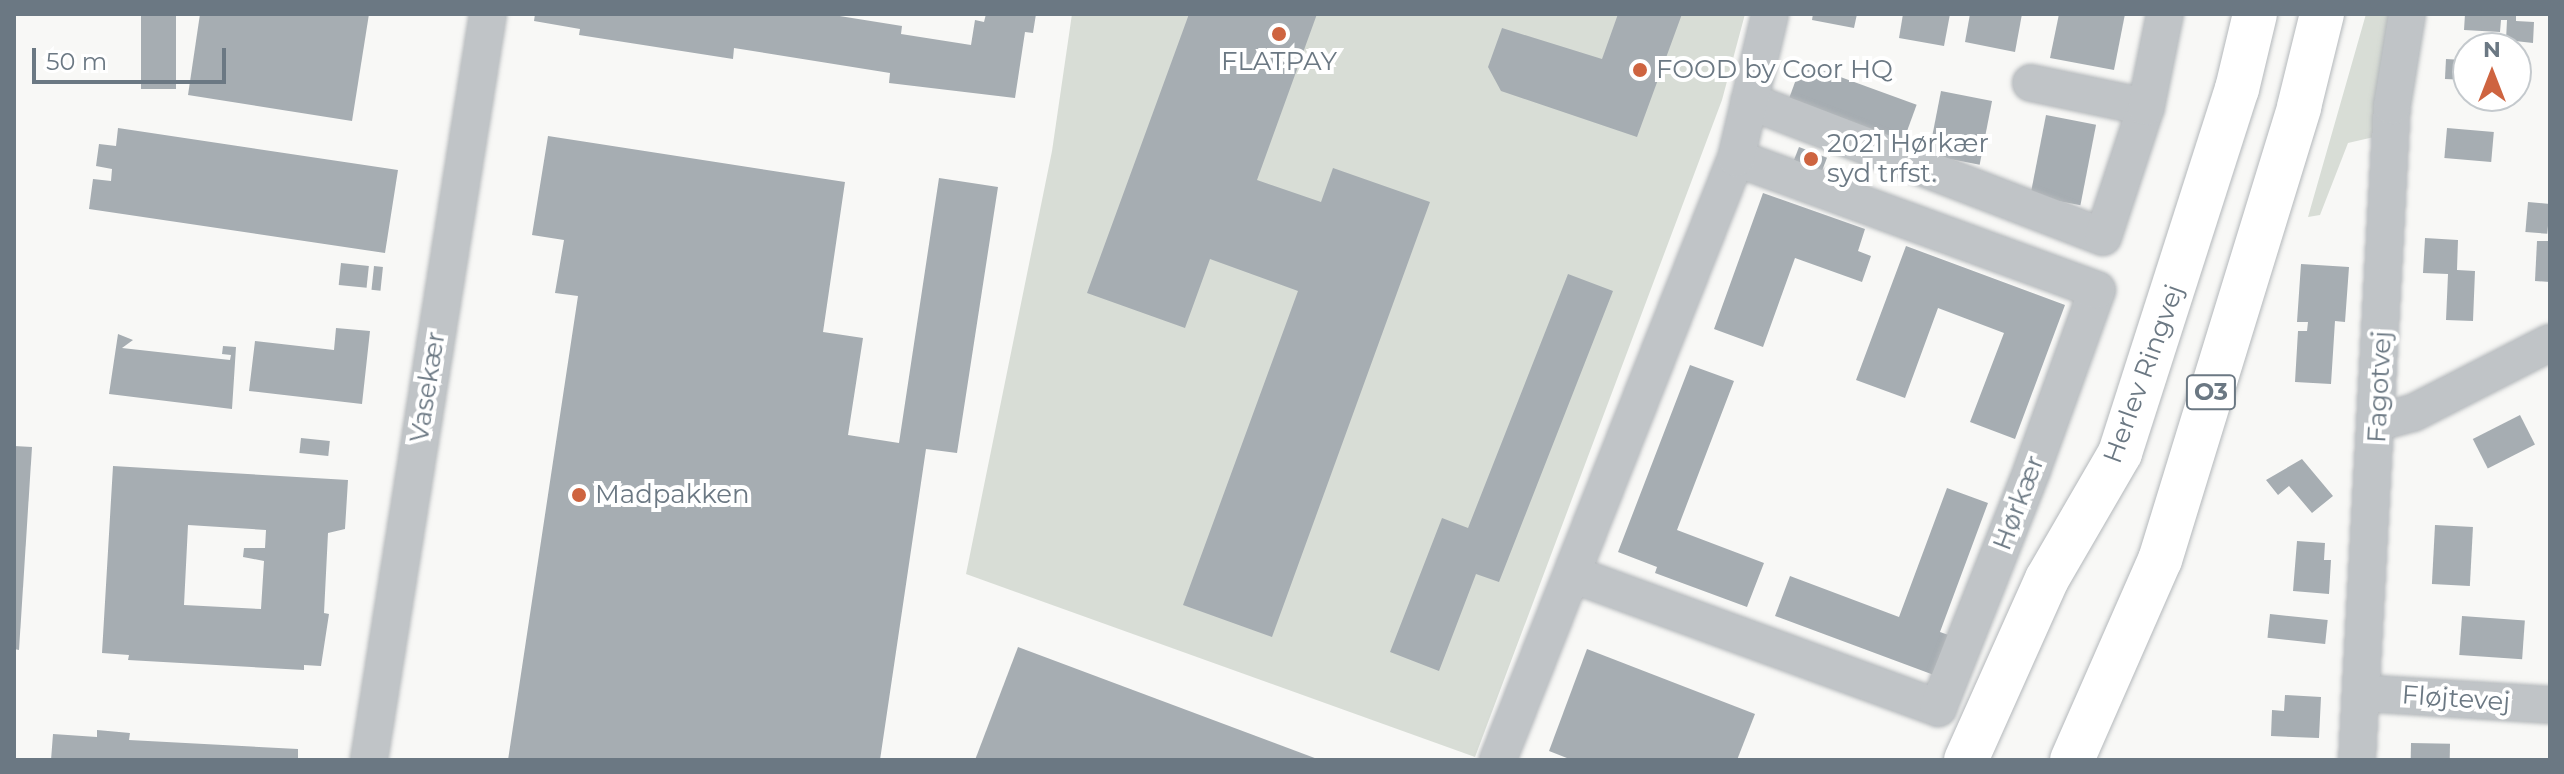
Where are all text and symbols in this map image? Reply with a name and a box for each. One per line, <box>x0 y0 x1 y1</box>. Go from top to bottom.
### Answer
marker: FLATPAY <box>1270 25 1288 43</box>
scale bar <box>36 32 230 82</box>
north arrow <box>2452 32 2532 112</box>
text: N <box>2483 36 2501 63</box>
place label: FLATPAY <box>1221 46 1337 78</box>
text: 50 m <box>46 47 107 76</box>
place label: FOOD by Coor HQ <box>1656 54 1893 86</box>
marker: FOOD by Coor HQ <box>1631 61 1649 79</box>
place label: 2021 Hørkær syd trfst. <box>1827 128 1989 190</box>
marker: 2021 Hørkær syd trfst. <box>1802 150 1820 168</box>
street label: Herlev Ringvej <box>2097 280 2191 468</box>
street label: Vasekær <box>404 329 452 445</box>
street label: Fagotvej <box>2361 330 2399 444</box>
road number: O3 <box>2185 372 2237 412</box>
street label: Hørkær <box>1987 451 2051 555</box>
place label: Madpakken <box>595 479 750 511</box>
marker: Madpakken <box>570 486 588 504</box>
street label: Fløjtevej <box>2401 680 2511 718</box>

